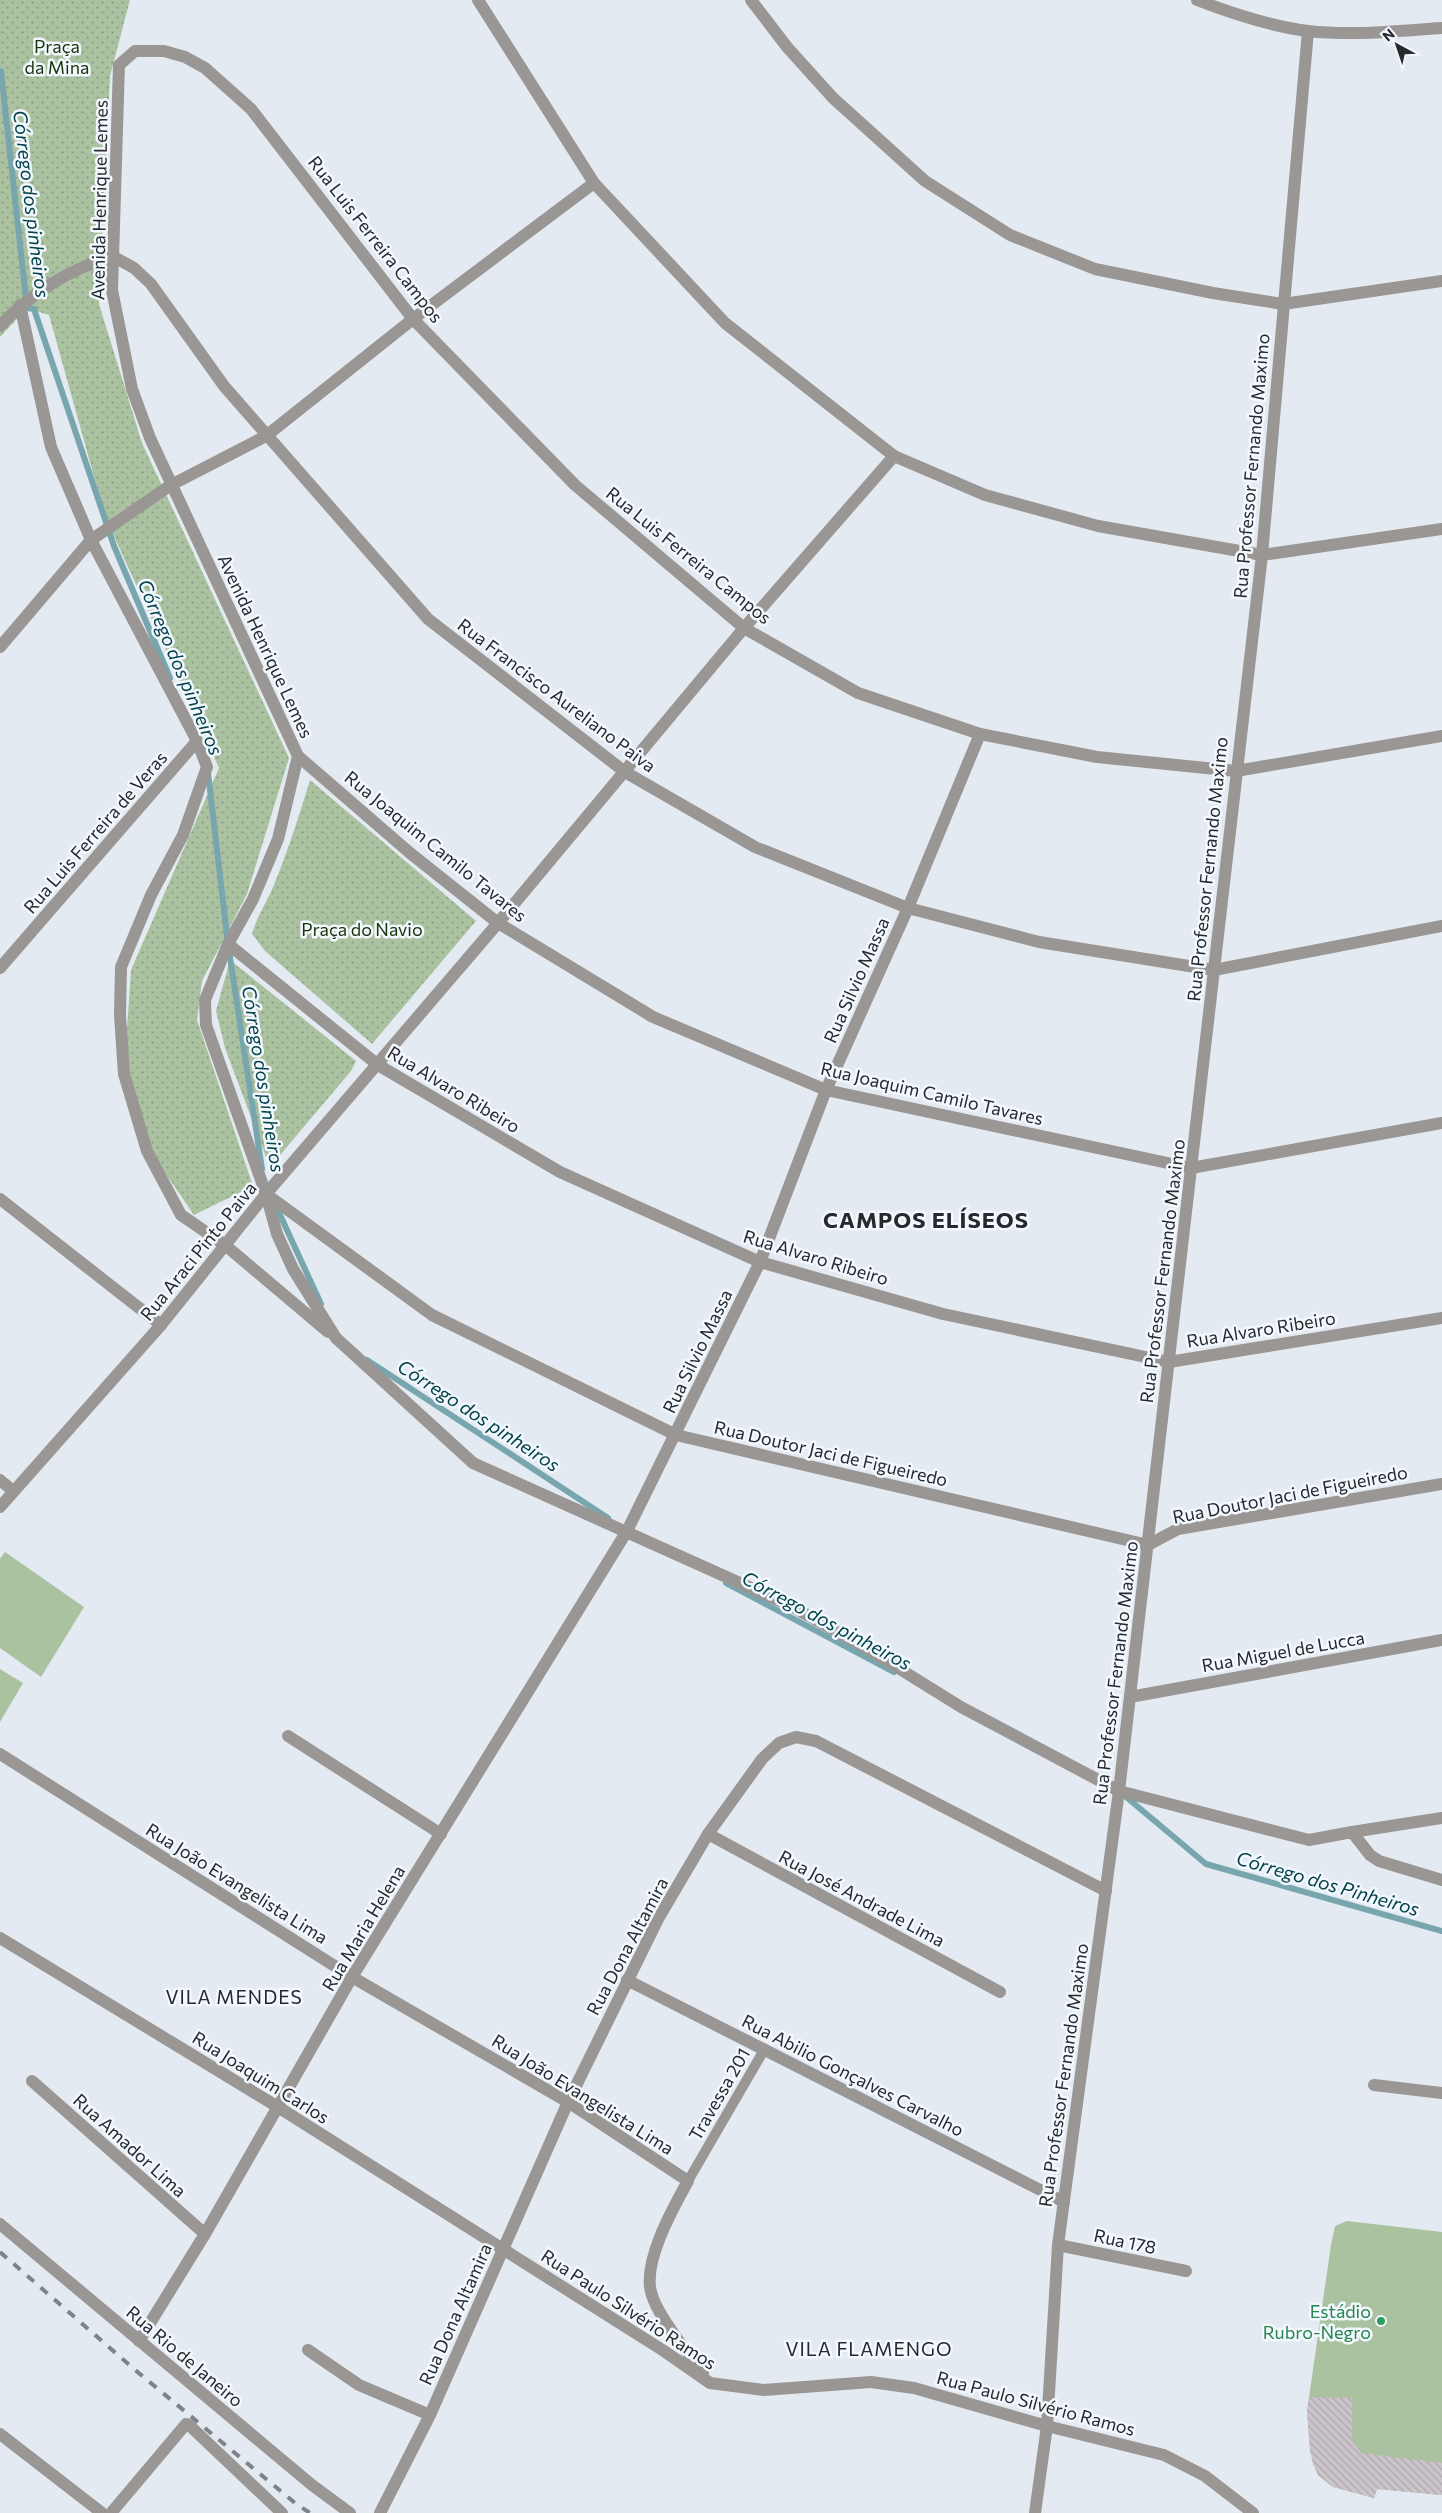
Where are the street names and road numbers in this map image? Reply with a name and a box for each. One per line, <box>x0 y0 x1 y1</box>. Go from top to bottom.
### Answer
street label: Avenida Henrique Lemes <box>86 100 112 300</box>
street label: Rua Luis Ferreira Campos <box>304 151 448 327</box>
street label: Rua Professor Fernando Maximo <box>1228 333 1274 599</box>
street label: Rua Luis Ferreira Campos <box>602 482 776 628</box>
street label: Avenida Henrique Lemes <box>214 551 318 741</box>
street label: Rua Francisco Aureliano Paiva <box>454 613 660 777</box>
street label: Rua Professor Fernando Maximo <box>1182 736 1232 1002</box>
street label: Rua Luis Ferreira de Veras <box>19 746 171 918</box>
street label: Rua Joaquim Camilo Tavares <box>341 766 531 926</box>
street label: Rua Silvio Massa <box>819 914 893 1046</box>
street label: Rua Alvaro Ribeiro <box>384 1041 524 1137</box>
street label: Rua Joaquim Camilo Tavares <box>819 1057 1045 1129</box>
street label: Rua Professor Fernando Maximo <box>1135 1138 1189 1404</box>
street label: Rua Araci Pinto Paiva <box>135 1177 261 1325</box>
street label: Rua Alvaro Ribeiro <box>741 1224 891 1290</box>
street label: Rua Silvio Massa <box>658 1286 736 1416</box>
street label: Rua Alvaro Ribeiro <box>1185 1306 1337 1352</box>
street label: Rua Doutor Jaci de Figueiredo <box>712 1415 950 1491</box>
street label: Rua Doutor Jaci de Figueiredo <box>1171 1460 1409 1528</box>
street label: Rua Professor Fernando Maximo <box>1088 1540 1142 1806</box>
street label: Rua Miguel de Lucca <box>1200 1626 1366 1676</box>
street label: Rua João Evangelista Lima <box>142 1818 332 1948</box>
street label: Rua José Andrade Lima <box>775 1845 949 1951</box>
street label: Rua Maria Helena <box>317 1861 409 1995</box>
street label: Rua Dona Altamira <box>581 1873 673 2019</box>
street label: Rua Professor Fernando Maximo <box>1034 1942 1092 2208</box>
street label: Rua Abilio Gonçalves Carvalho <box>738 2009 968 2141</box>
street label: Rua Joaquim Carlos <box>189 2026 333 2128</box>
street label: Rua João Evangelista Lima <box>488 2029 678 2159</box>
street label: Travessa 201 <box>684 2044 754 2144</box>
street label: Rua Amador Lima <box>69 2089 191 2201</box>
street label: Rua 178 <box>1092 2224 1158 2258</box>
street label: Rua Dona Altamira <box>414 2240 496 2388</box>
street label: Rua Paulo Silvério Ramos <box>537 2244 721 2374</box>
street label: Rua Rio de Janeiro <box>122 2301 248 2411</box>
street label: Rua Paulo Silvério Ramos <box>934 2366 1138 2440</box>

